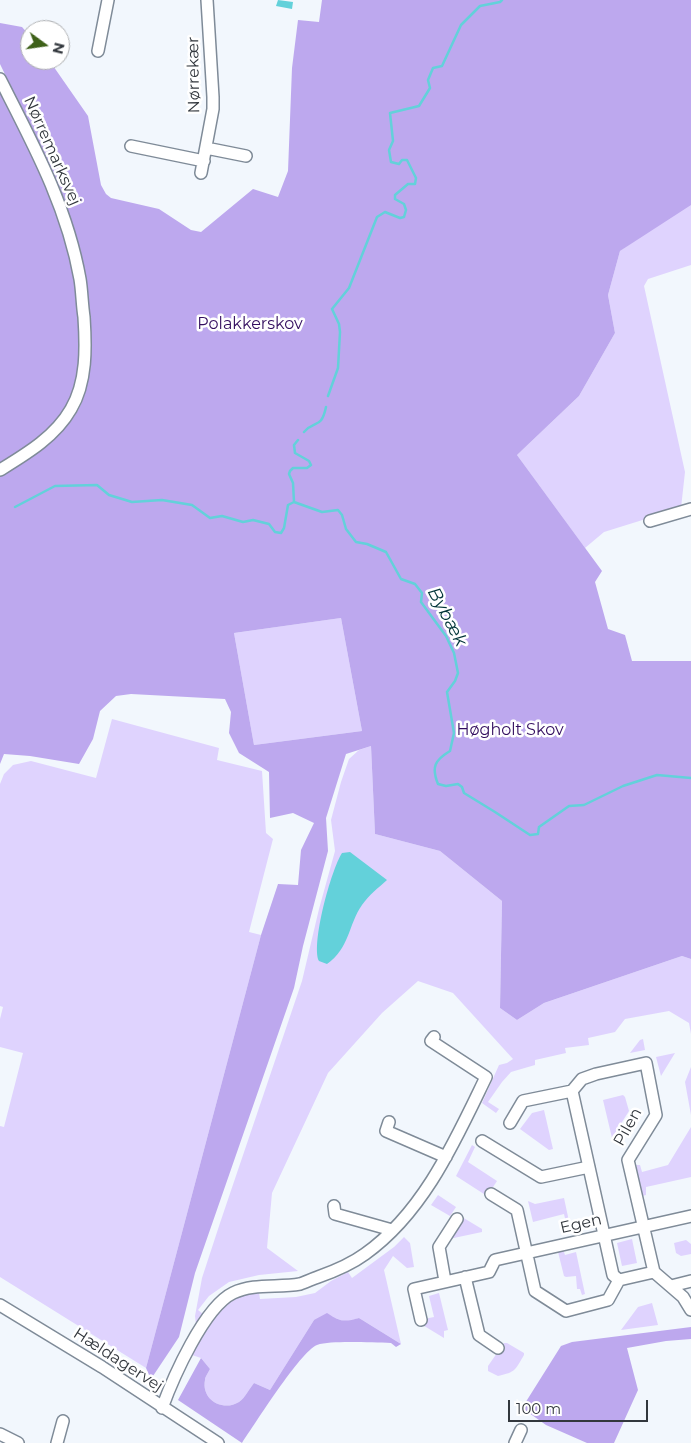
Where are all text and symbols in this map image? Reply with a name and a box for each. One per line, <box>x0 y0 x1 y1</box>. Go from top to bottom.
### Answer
north arrow <box>20 20 70 70</box>
street label: Nørrekær <box>184 36 204 114</box>
text: N <box>48 41 69 56</box>
street label: Nørremarksvej <box>19 94 85 208</box>
park label: Polakkerskov <box>197 314 303 334</box>
water label: Bybæk <box>422 584 472 650</box>
park label: Høgholt Skov <box>456 720 564 740</box>
street label: Pilen <box>610 1105 646 1149</box>
street label: Egen <box>558 1210 604 1238</box>
street label: Hældagervej <box>70 1324 166 1396</box>
scale bar <box>511 1390 651 1422</box>
text: 100 m <box>516 1399 561 1418</box>

